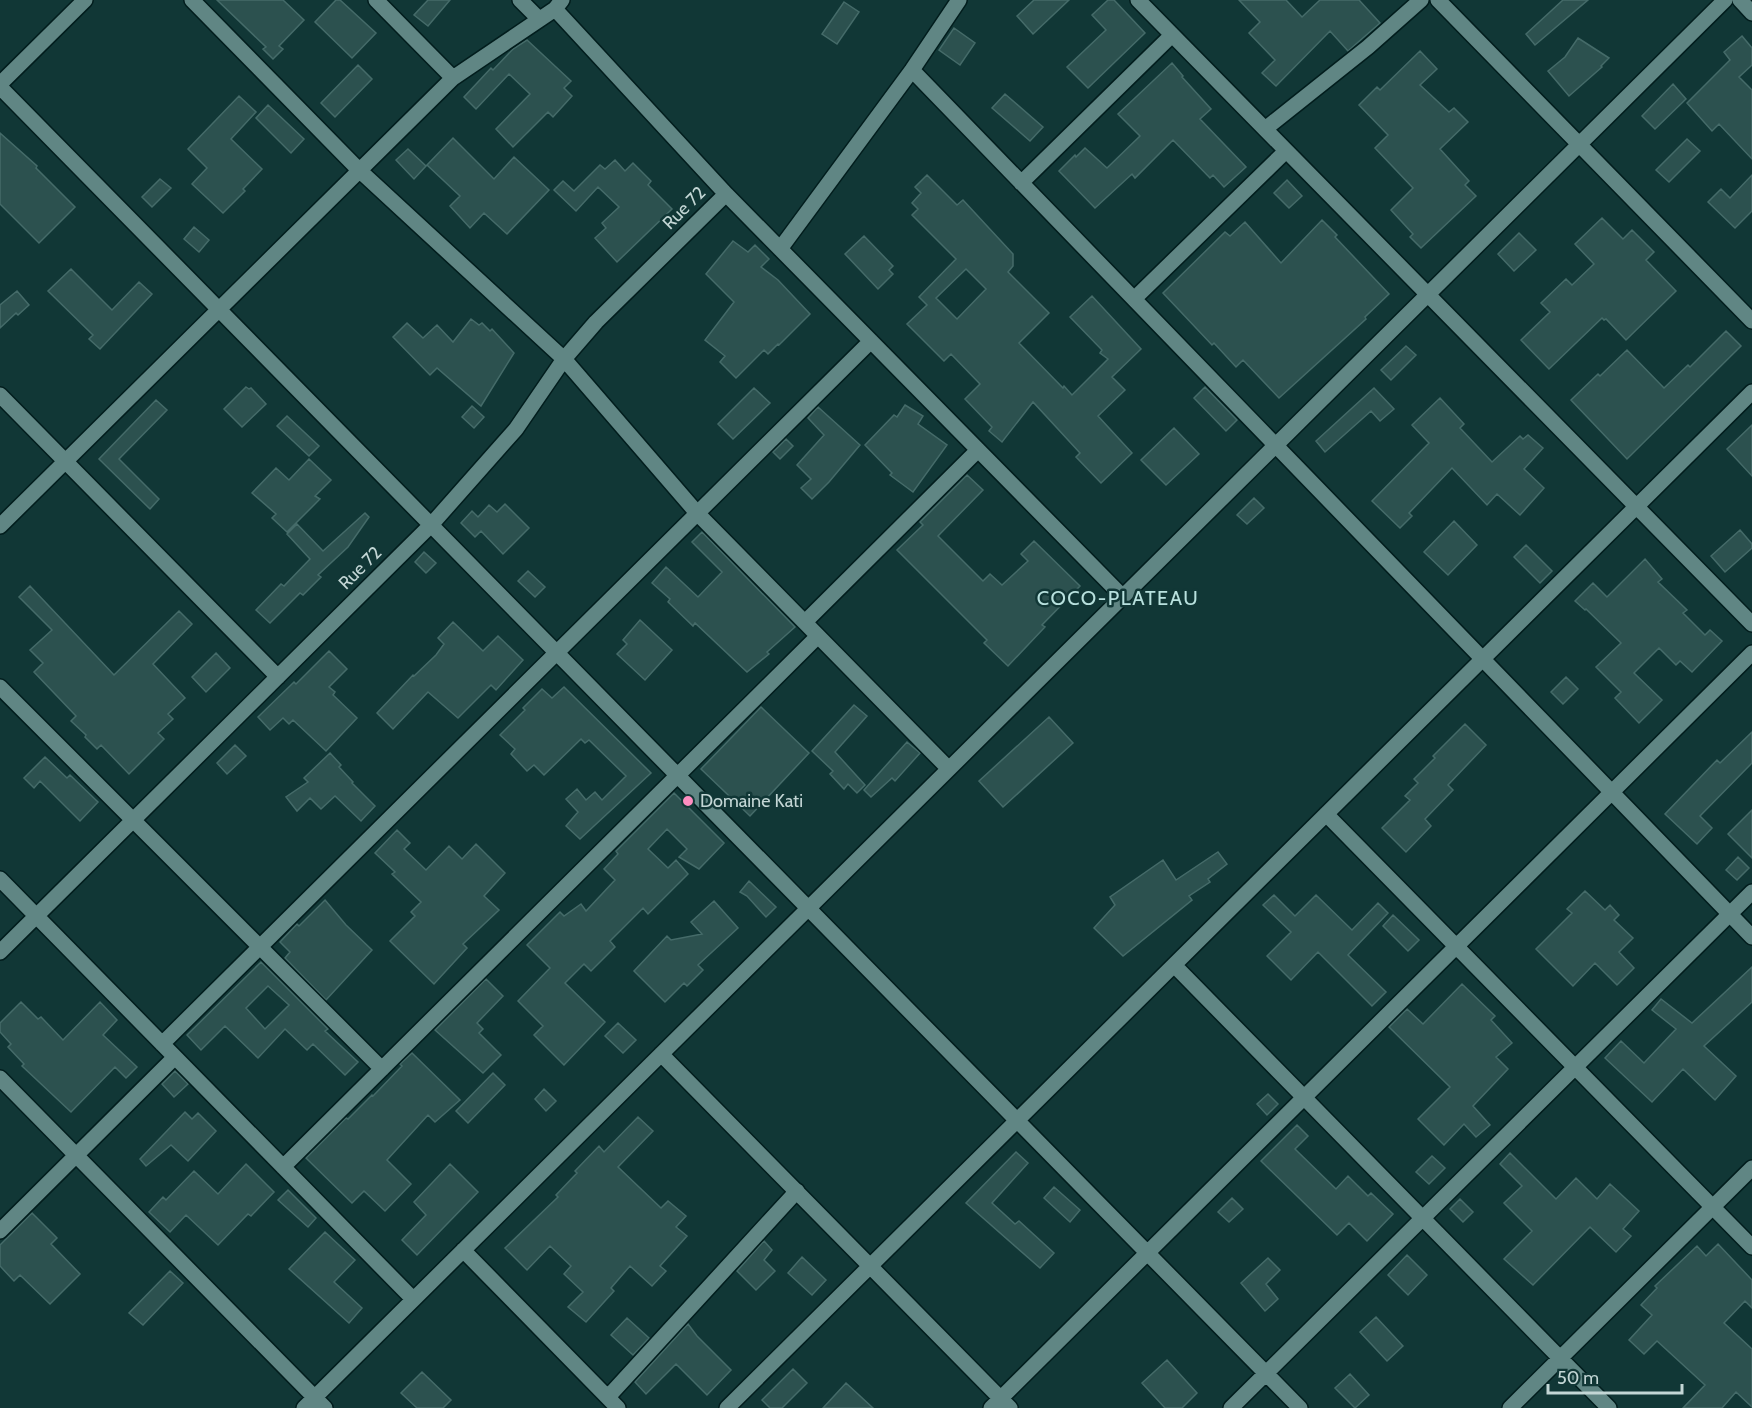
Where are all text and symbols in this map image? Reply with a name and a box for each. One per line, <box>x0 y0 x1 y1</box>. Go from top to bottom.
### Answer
street label: Rue 72 <box>658 182 710 234</box>
street label: Rue 72 <box>334 542 386 594</box>
district label: COCO-PLATEAU <box>1037 586 1199 610</box>
place label: Domaine Kati <box>700 790 803 812</box>
marker: Domaine Kati <box>681 794 695 808</box>
scale bar <box>1548 1357 1682 1395</box>
text: 50 m <box>1557 1367 1599 1389</box>

